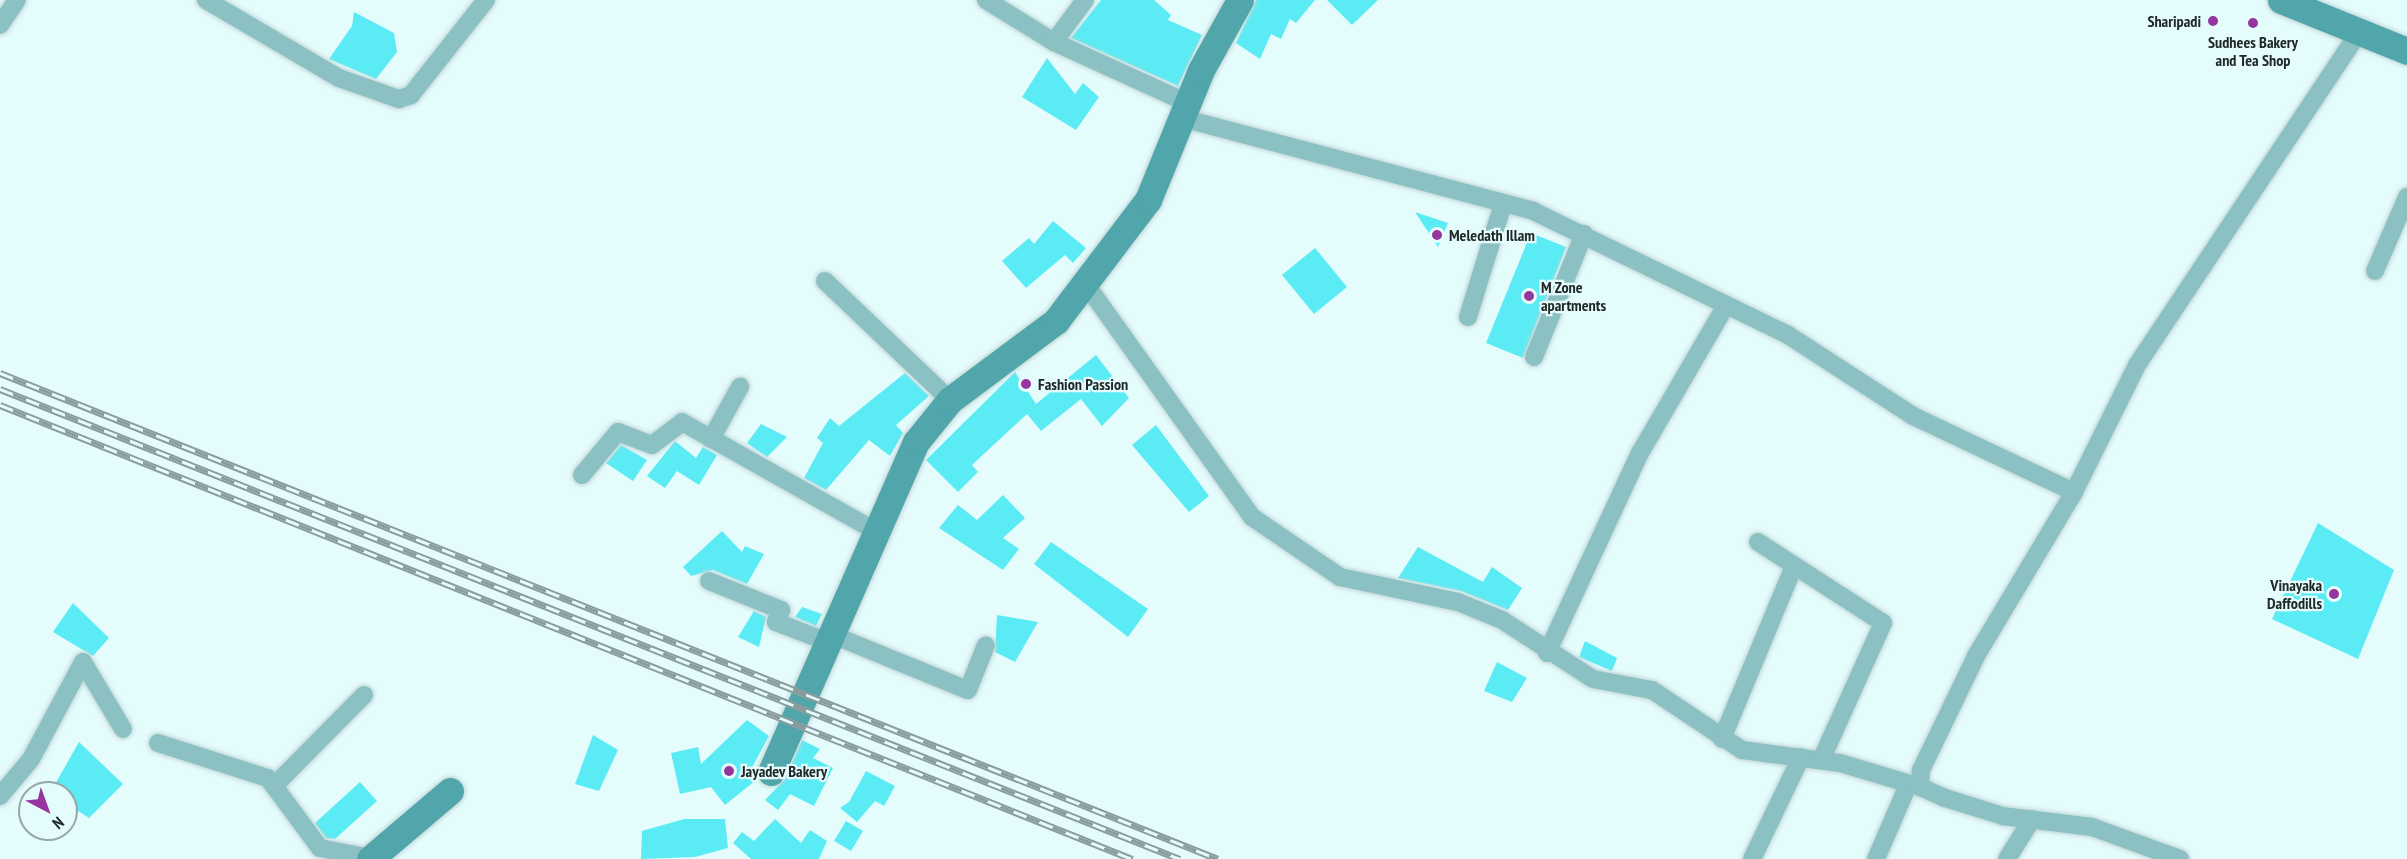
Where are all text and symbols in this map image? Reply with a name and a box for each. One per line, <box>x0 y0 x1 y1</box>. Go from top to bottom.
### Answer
place label: Sharipadi <box>2147 11 2201 31</box>
marker: Sharipadi <box>2206 14 2220 28</box>
marker: Sudhees Bakery and Tea Shop <box>2246 16 2260 30</box>
place label: Sudhees Bakery and Tea Shop <box>2208 32 2298 70</box>
place label: Meledath Illam <box>1449 225 1535 245</box>
marker: Meledath Illam <box>1430 228 1444 242</box>
place label: M Zone apartments <box>1541 277 1606 315</box>
marker: M Zone apartments <box>1522 289 1536 303</box>
place label: Fashion Passion <box>1038 374 1128 394</box>
marker: Fashion Passion <box>1019 377 1033 391</box>
place label: Vinayaka Daffodills <box>2267 575 2322 613</box>
marker: Vinayaka Daffodills <box>2327 587 2341 601</box>
place label: Jayadev Bakery <box>741 761 828 781</box>
marker: Jayadev Bakery <box>722 764 736 778</box>
north arrow <box>18 781 78 841</box>
text: N <box>49 813 68 833</box>

